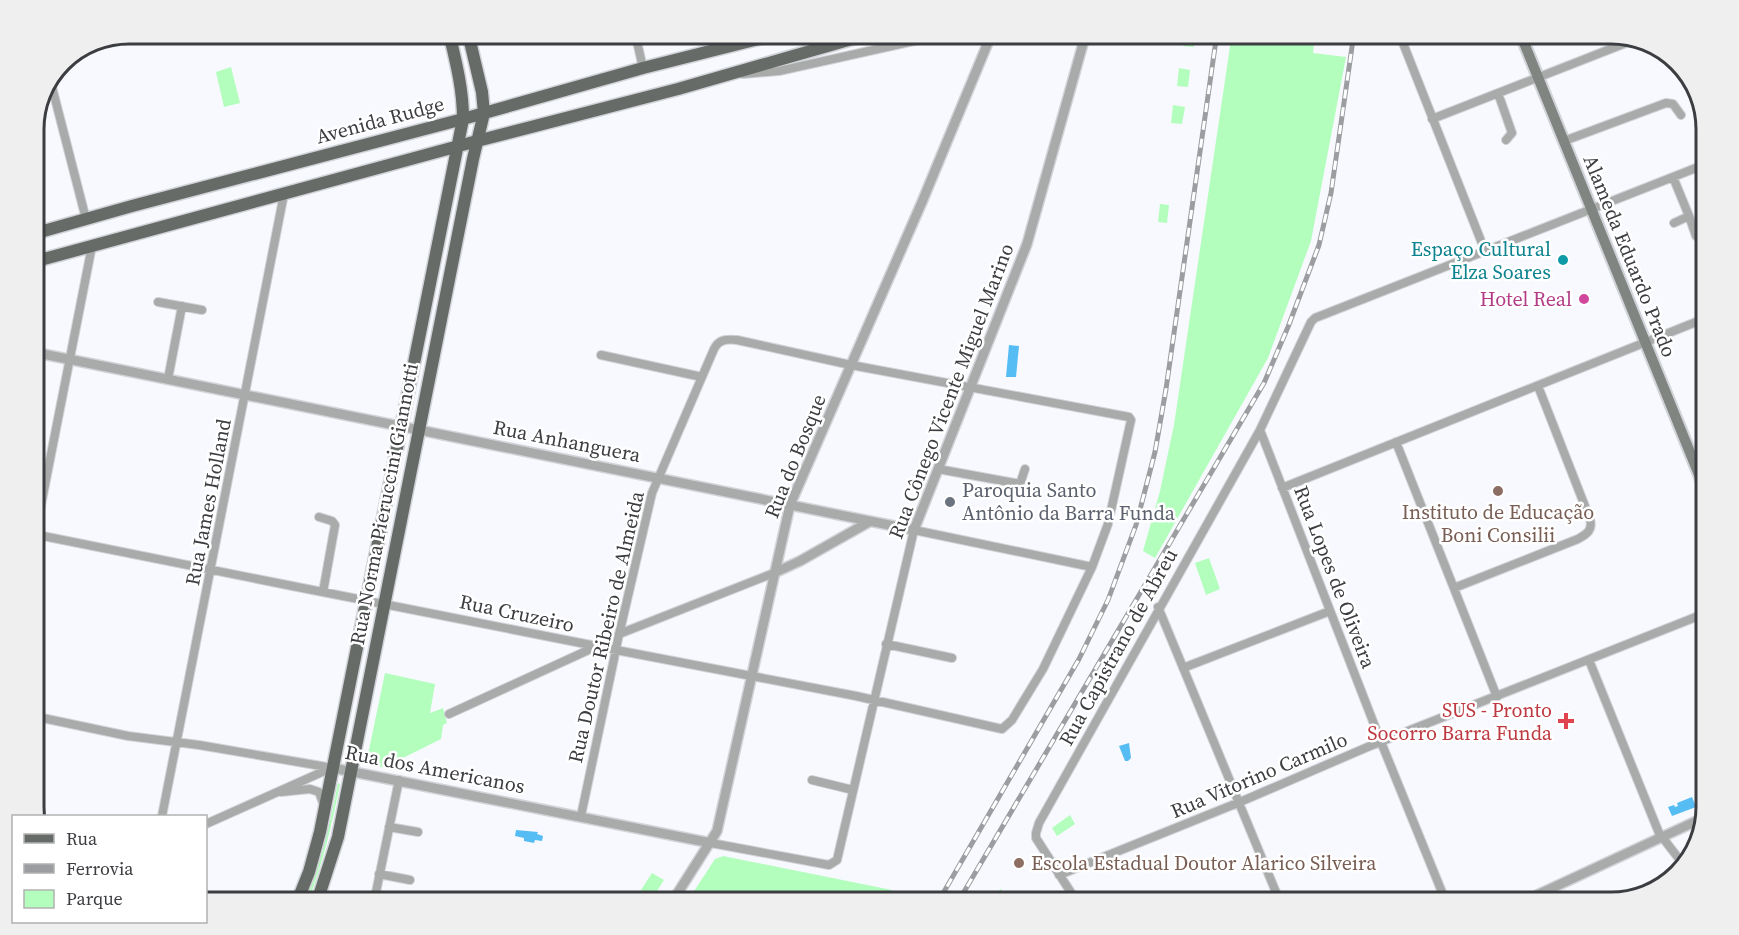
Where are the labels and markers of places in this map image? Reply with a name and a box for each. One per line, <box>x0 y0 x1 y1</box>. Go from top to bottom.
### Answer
place label: Espaço Cultural Elza Soares <box>1411 235 1551 286</box>
marker: Espaço Cultural Elza Soares <box>1556 253 1570 267</box>
place label: Hotel Real <box>1480 285 1572 313</box>
marker: Hotel Real <box>1577 292 1591 306</box>
place label: Paroquia Santo Antônio da Barra Funda <box>962 476 1176 527</box>
marker: Instituto de Educação Boni Consilii <box>1491 484 1505 498</box>
marker: Paroquia Santo Antônio da Barra Funda <box>943 495 957 509</box>
place label: Instituto de Educação Boni Consilii <box>1402 498 1594 549</box>
place label: SUS - Pronto Socorro Barra Funda <box>1367 696 1553 747</box>
marker: SUS - Pronto Socorro Barra Funda <box>1557 712 1575 730</box>
place label: Escola Estadual Doutor Alarico Silveira <box>1031 849 1377 877</box>
marker: Escola Estadual Doutor Alarico Silveira <box>1012 856 1026 870</box>

